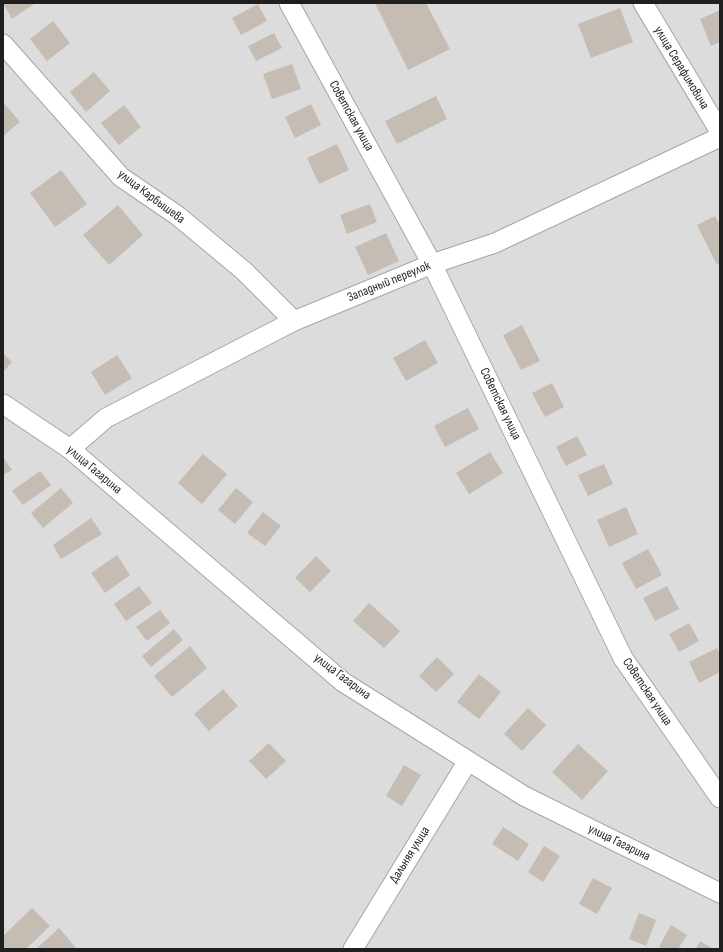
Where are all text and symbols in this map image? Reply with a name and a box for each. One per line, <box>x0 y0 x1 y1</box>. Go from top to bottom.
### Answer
street label: улица Серафимовича <box>650 24 712 112</box>
street label: Советская улица <box>325 78 377 154</box>
street label: улица Карбышева <box>114 167 188 227</box>
street label: Западный переулок <box>345 258 433 306</box>
street label: Советская улица <box>476 365 524 443</box>
street label: улица Гагарина <box>63 442 125 498</box>
street label: улица Гагарина <box>310 651 374 703</box>
street label: Советская улица <box>619 655 675 729</box>
street label: улица Гагарина <box>585 821 653 865</box>
street label: Дальняя улица <box>386 824 434 886</box>

